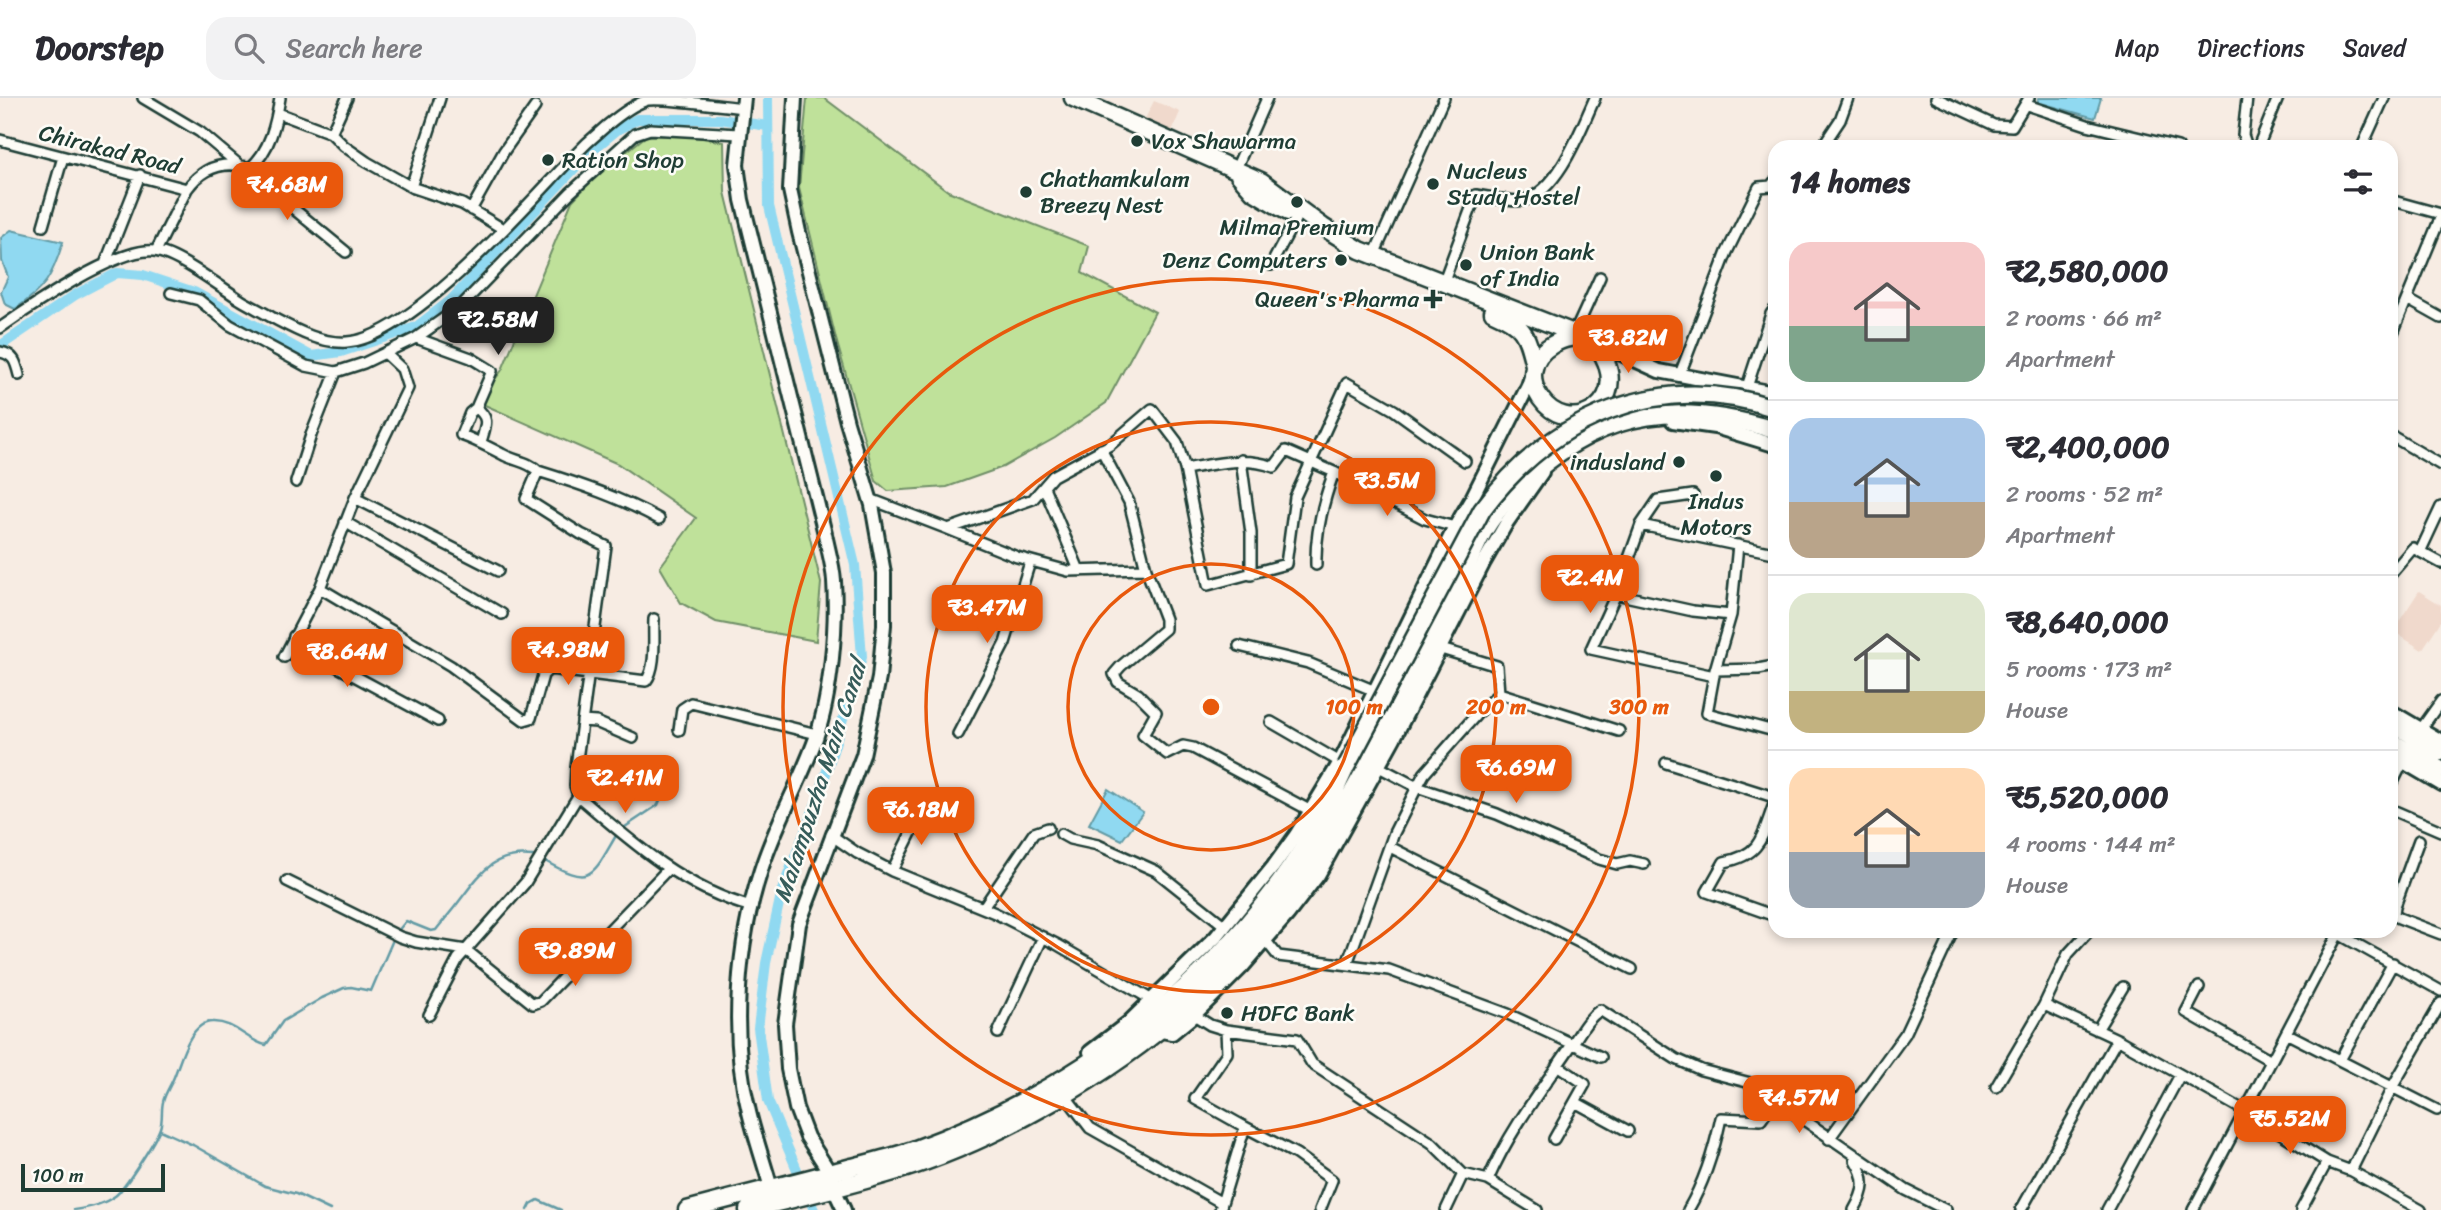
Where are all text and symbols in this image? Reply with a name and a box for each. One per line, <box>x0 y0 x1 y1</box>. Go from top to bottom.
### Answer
search box <box>206 17 696 80</box>
text: Doorstep <box>35 19 164 77</box>
text: Search here <box>286 25 423 71</box>
text: Map <box>2115 27 2159 69</box>
text: Directions <box>2197 27 2305 69</box>
text: Saved <box>2343 27 2406 69</box>
icon: search <box>230 29 268 67</box>
street label: Chirakad Road <box>35 112 187 187</box>
place label: Vox Shawarma <box>1151 121 1296 162</box>
marker: Vox Shawarma <box>1129 133 1145 149</box>
place label: Ration Shop <box>562 140 684 181</box>
place label: Nucleus Study Hostel <box>1447 151 1580 218</box>
marker: Ration Shop <box>540 152 556 168</box>
text: 14 homes <box>1789 155 1910 209</box>
place label: Chathamkulam Breezy Nest <box>1040 159 1190 226</box>
pin: ₹4.68M <box>230 162 344 222</box>
icon: filters <box>2339 163 2377 201</box>
text: ₹4.68M <box>247 164 327 205</box>
marker: Nucleus Study Hostel <box>1425 176 1441 192</box>
marker: Chathamkulam Breezy Nest <box>1018 184 1034 200</box>
marker: Milma Premium <box>1289 194 1305 210</box>
place label: Milma Premium <box>1220 207 1374 248</box>
place label: Union Bank of India <box>1480 232 1596 299</box>
place label: Denz Computers <box>1162 240 1327 281</box>
text: ₹2,580,000 <box>2006 244 2169 298</box>
marker: Denz Computers <box>1333 252 1349 268</box>
marker: Union Bank of India <box>1458 257 1474 273</box>
icon: home <box>1845 270 1929 354</box>
place label: Queen's Pharma <box>1255 279 1419 320</box>
marker: Queen's Pharma <box>1425 291 1441 307</box>
pin: ₹2.58M <box>441 298 555 357</box>
text: 2 rooms · 66 m² <box>2006 298 2162 339</box>
text: ₹2.58M <box>458 299 538 340</box>
pin: ₹3.82M <box>1571 316 1685 375</box>
text: ₹3.82M <box>1589 317 1667 358</box>
text: Apartment <box>2006 339 2115 380</box>
text: ₹2,400,000 <box>2006 420 2170 474</box>
place label: indusland <box>1570 442 1667 483</box>
icon: home <box>1845 446 1929 530</box>
marker: indusland <box>1671 454 1687 470</box>
pin: ₹3.5M <box>1338 458 1436 518</box>
text: ₹3.5M <box>1354 460 1420 501</box>
marker: Indus Motors <box>1708 468 1724 484</box>
text: 2 rooms · 52 m² <box>2006 474 2163 515</box>
place label: Indus Motors <box>1680 481 1752 548</box>
text: Apartment <box>2006 515 2115 556</box>
pin: ₹2.4M <box>1541 556 1639 615</box>
text: ₹2.4M <box>1557 557 1623 598</box>
pin: ₹3.47M <box>930 586 1044 645</box>
text: ₹3.47M <box>948 587 1026 628</box>
text: ₹8,640,000 <box>2006 595 2169 649</box>
icon: home <box>1845 621 1929 705</box>
pin: ₹4.98M <box>511 628 625 687</box>
text: ₹4.98M <box>528 629 608 670</box>
pin: ₹8.64M <box>290 630 404 689</box>
text: ₹8.64M <box>307 631 387 672</box>
water label: Malampuzha Main Canal <box>761 649 881 908</box>
text: 5 rooms · 173 m² <box>2006 649 2172 690</box>
text: 100 m <box>1325 688 1383 726</box>
text: 200 m <box>1465 688 1527 726</box>
text: 300 m <box>1608 688 1670 726</box>
text: House <box>2006 690 2068 731</box>
centre of rings <box>1199 695 1223 719</box>
pin: ₹6.69M <box>1459 746 1573 805</box>
text: ₹6.69M <box>1477 747 1555 788</box>
pin: ₹2.41M <box>568 756 682 815</box>
text: ₹2.41M <box>587 757 663 798</box>
text: ₹5,520,000 <box>2006 770 2169 824</box>
pin: ₹6.18M <box>864 788 978 847</box>
text: ₹6.18M <box>883 789 959 830</box>
icon: home <box>1845 796 1929 880</box>
text: 4 rooms · 144 m² <box>2006 824 2176 865</box>
text: House <box>2006 865 2068 906</box>
pin: ₹9.89M <box>518 928 632 988</box>
text: ₹9.89M <box>535 930 615 971</box>
place label: HDFC Bank <box>1241 993 1355 1034</box>
marker: HDFC Bank <box>1219 1005 1235 1021</box>
pin: ₹4.57M <box>1742 1076 1856 1135</box>
text: ₹4.57M <box>1759 1077 1839 1118</box>
pin: ₹5.52M <box>2233 1096 2347 1156</box>
text: ₹5.52M <box>2250 1098 2330 1139</box>
text: 100 m <box>32 1159 84 1192</box>
scale bar <box>21 1161 164 1193</box>

